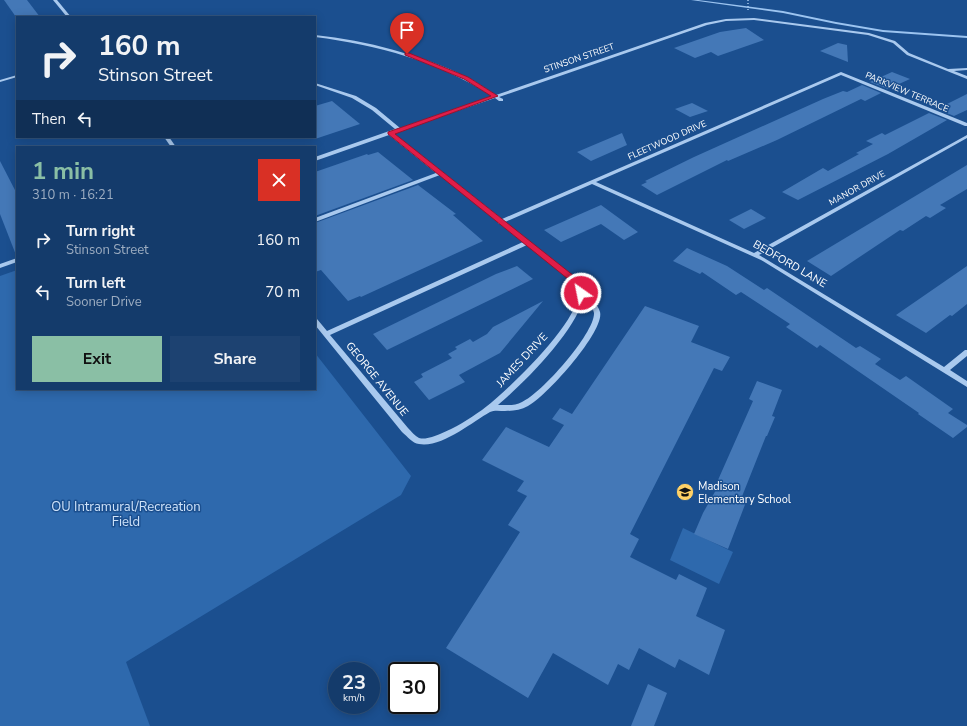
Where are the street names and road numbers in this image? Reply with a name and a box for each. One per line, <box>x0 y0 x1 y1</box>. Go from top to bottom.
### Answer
street label: STINSON STREET <box>542 40 616 76</box>
street label: PARKVIEW TERRACE <box>864 69 950 115</box>
street label: FLEETWOOD DRIVE <box>626 117 708 163</box>
street label: MANOR DRIVE <box>827 168 887 208</box>
street label: BEDFORD LANE <box>750 237 830 291</box>
street label: JAMES DRIVE <box>492 330 551 391</box>
street label: GEORGE AVENUE <box>342 339 412 419</box>

